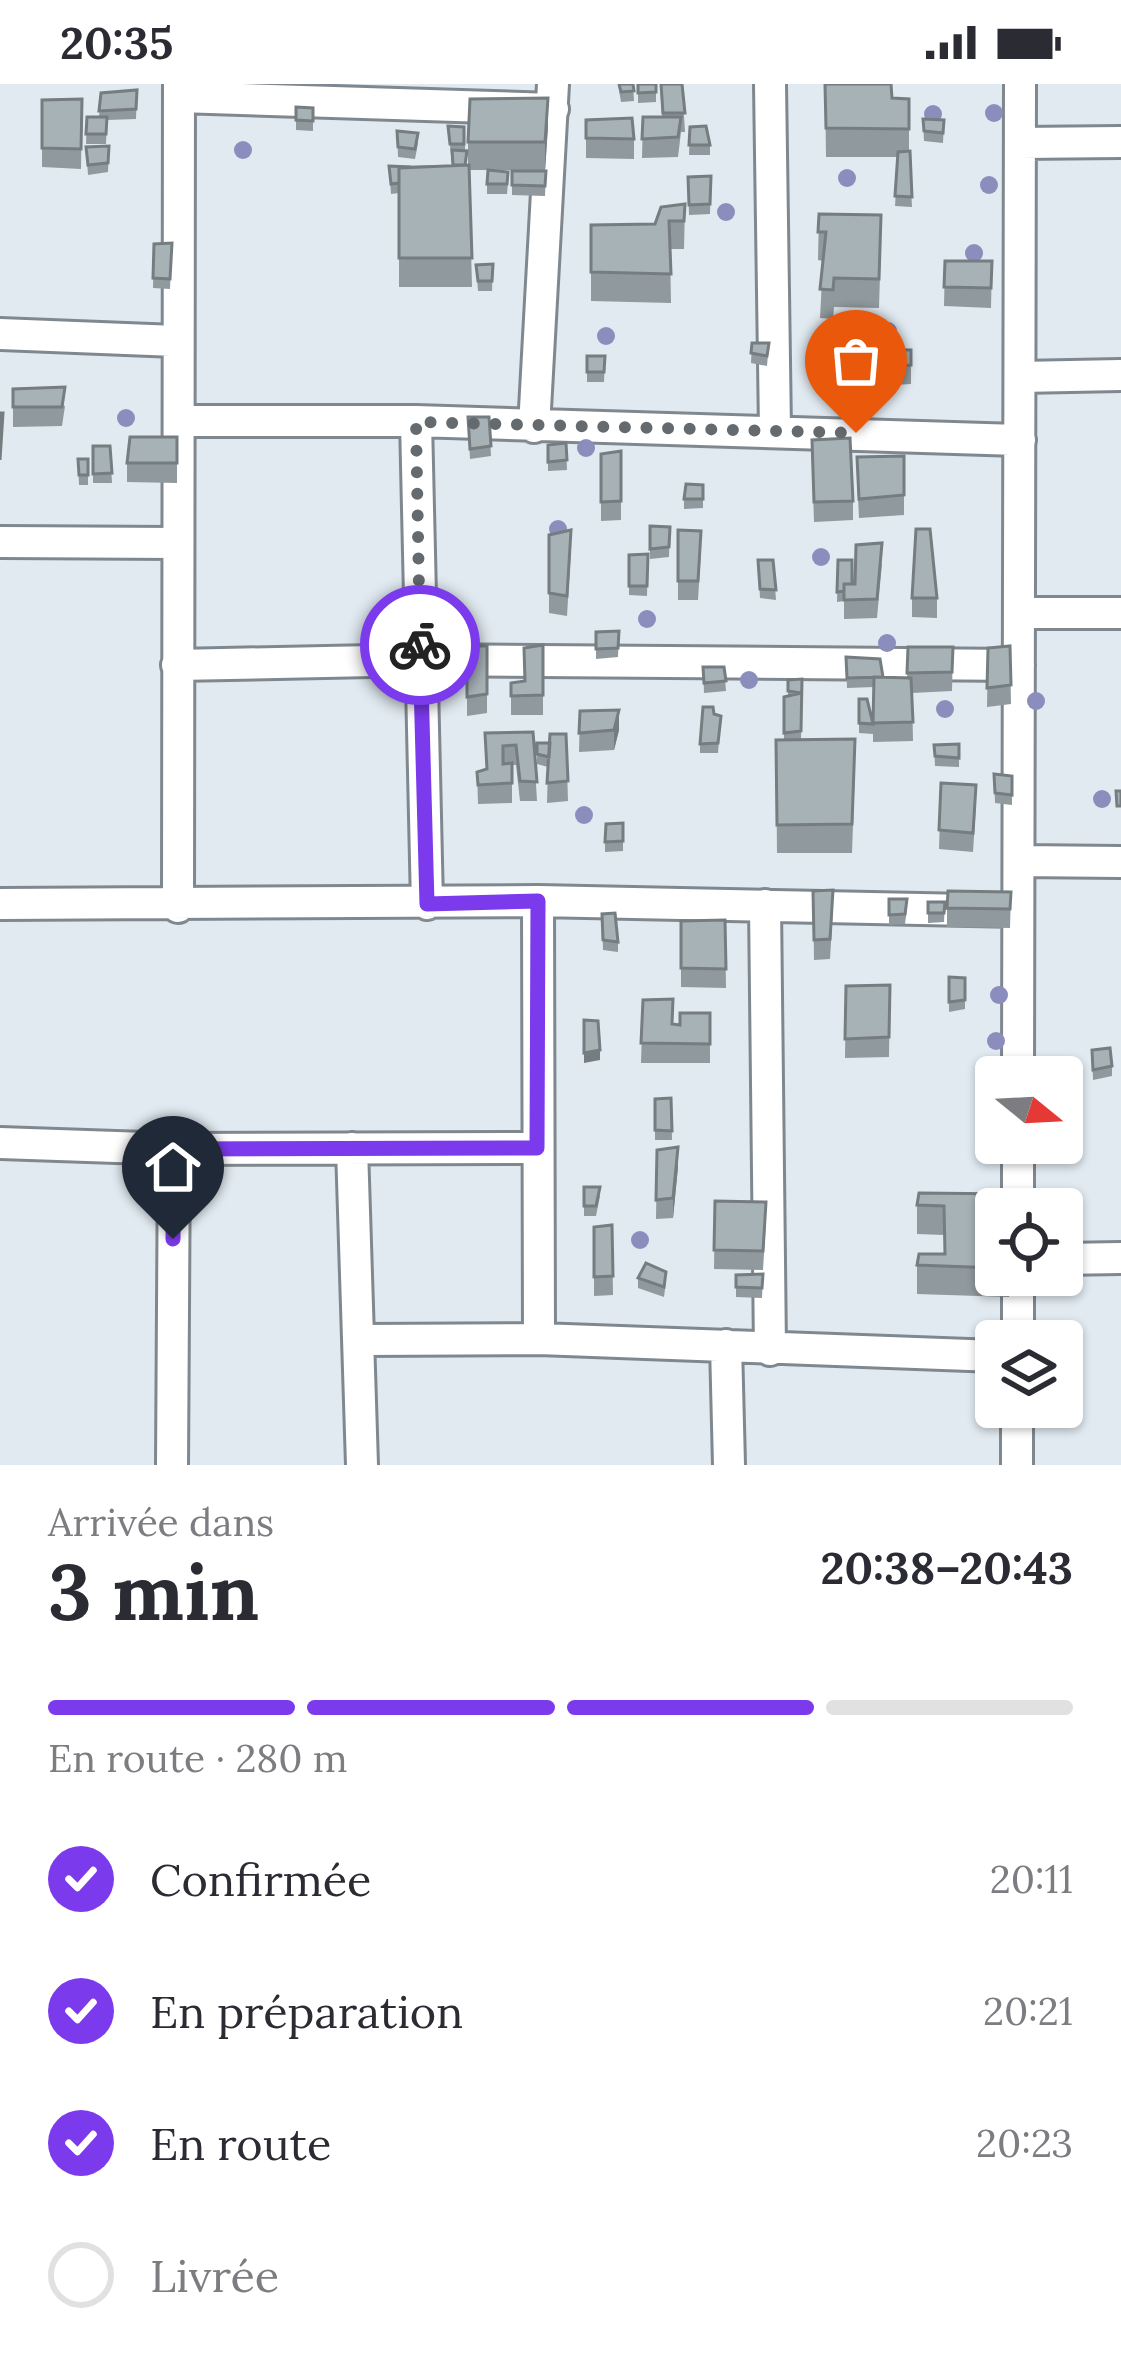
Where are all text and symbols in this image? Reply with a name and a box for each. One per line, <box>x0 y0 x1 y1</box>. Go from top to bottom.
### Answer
text: 20:35 <box>60 14 173 71</box>
pin <box>805 310 907 433</box>
icon: bag <box>823 328 889 394</box>
courier <box>360 585 480 705</box>
icon: bike <box>387 612 453 678</box>
north arrow <box>975 1056 1083 1164</box>
map controls <box>975 1056 1083 1428</box>
pin <box>122 1116 224 1239</box>
icon: home <box>140 1134 206 1200</box>
button: locate <box>975 1188 1083 1296</box>
button: layers <box>975 1320 1083 1428</box>
text: Arrivée dans <box>48 1497 274 1547</box>
text: 20:38–20:43 <box>821 1539 1073 1596</box>
text: 3 min <box>48 1542 259 1641</box>
text: En route · 280 m <box>48 1733 348 1783</box>
icon: check <box>48 1846 114 1912</box>
text: Confirmée <box>150 1851 371 1908</box>
text: 20:11 <box>990 1854 1073 1904</box>
icon: check <box>48 1978 114 2044</box>
text: En préparation <box>150 1983 463 2040</box>
text: 20:21 <box>983 1986 1073 2036</box>
icon: check <box>48 2110 114 2176</box>
text: En route <box>150 2115 331 2172</box>
text: 20:23 <box>976 2118 1073 2168</box>
text: Livrée <box>150 2247 279 2304</box>

